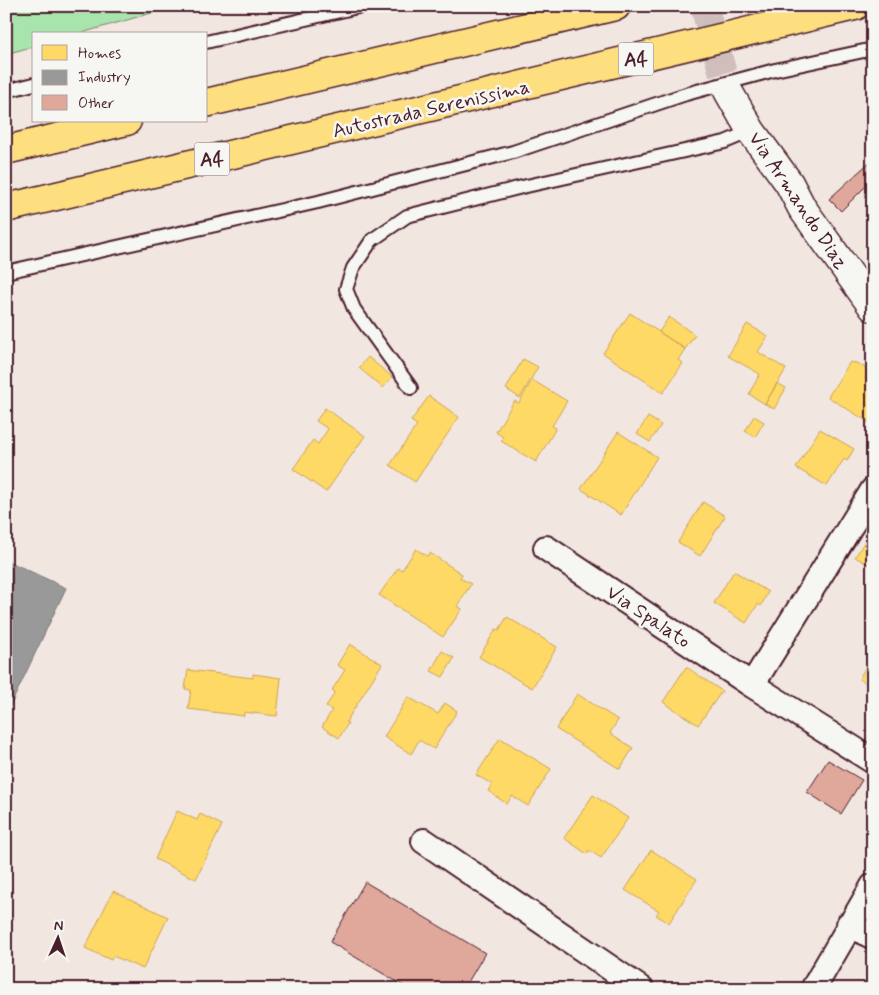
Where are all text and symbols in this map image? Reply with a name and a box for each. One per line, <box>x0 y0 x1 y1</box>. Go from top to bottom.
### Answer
legend <box>32 32 208 122</box>
road number: A4 <box>618 42 654 76</box>
text: Homes <box>78 44 121 64</box>
text: Industry <box>78 68 131 88</box>
street label: Autostrada Serenissima <box>330 74 533 145</box>
text: Other <box>78 94 114 114</box>
street label: Via Armando Diaz <box>742 127 854 275</box>
road number: A4 <box>194 142 230 176</box>
street label: Via Spalato <box>601 579 696 655</box>
north arrow <box>32 912 82 962</box>
text: N <box>53 917 64 935</box>

